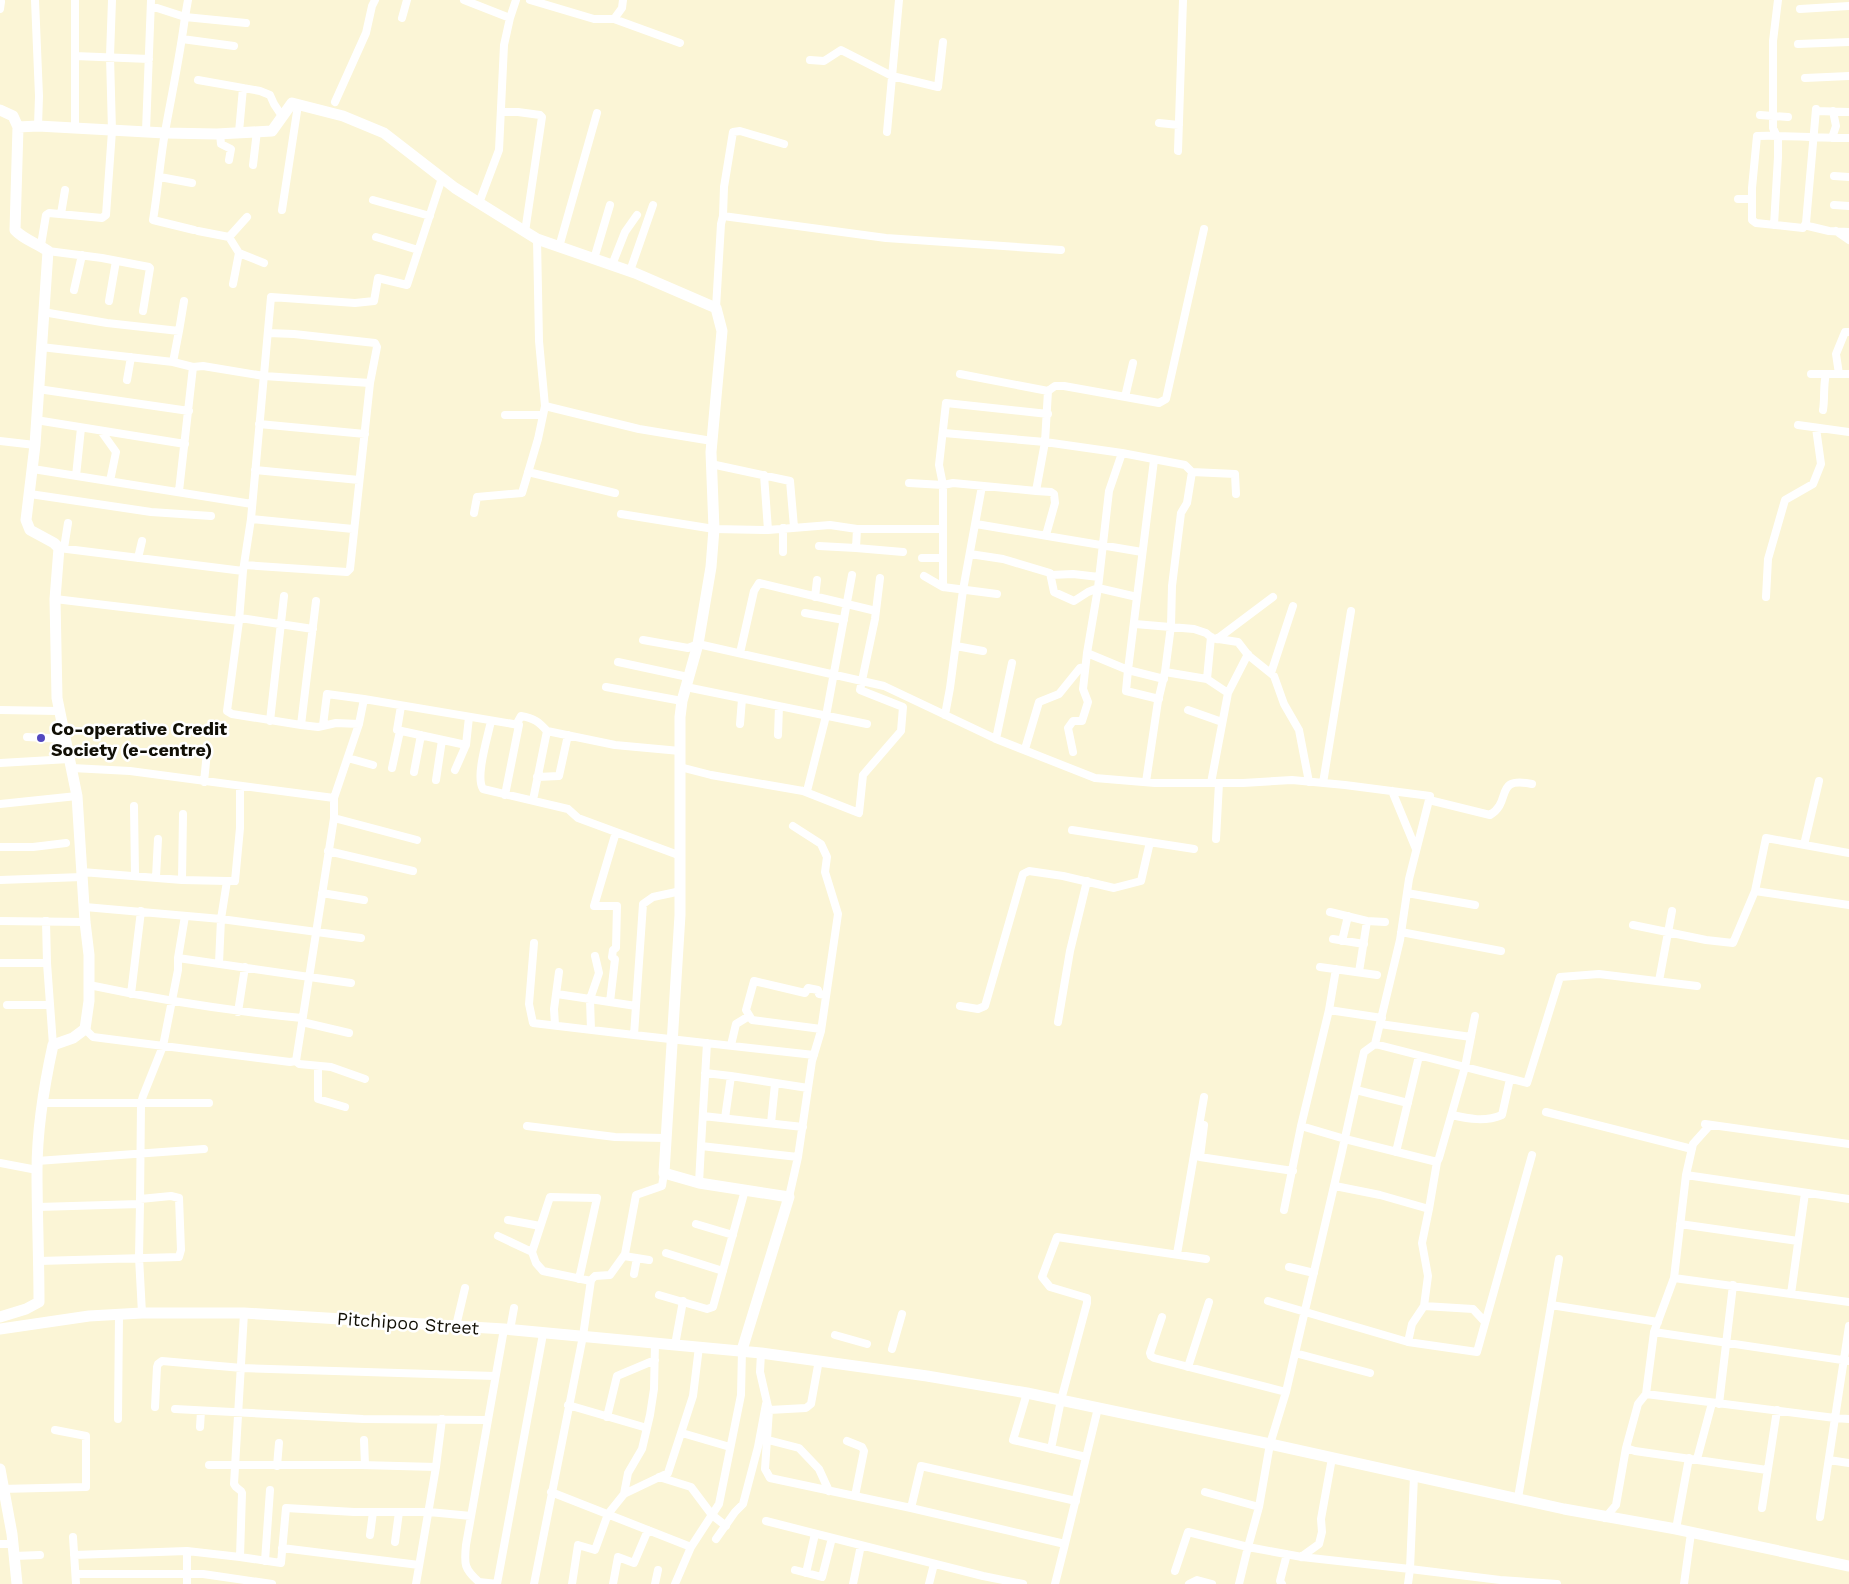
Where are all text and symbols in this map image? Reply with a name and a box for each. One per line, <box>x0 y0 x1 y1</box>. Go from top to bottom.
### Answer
place label: Co-operative Credit Society (e-centre) <box>51 718 227 760</box>
marker: Co-operative Credit Society (e-centre) <box>35 732 47 744</box>
street label: Pitchipoo Street <box>336 1308 480 1338</box>

